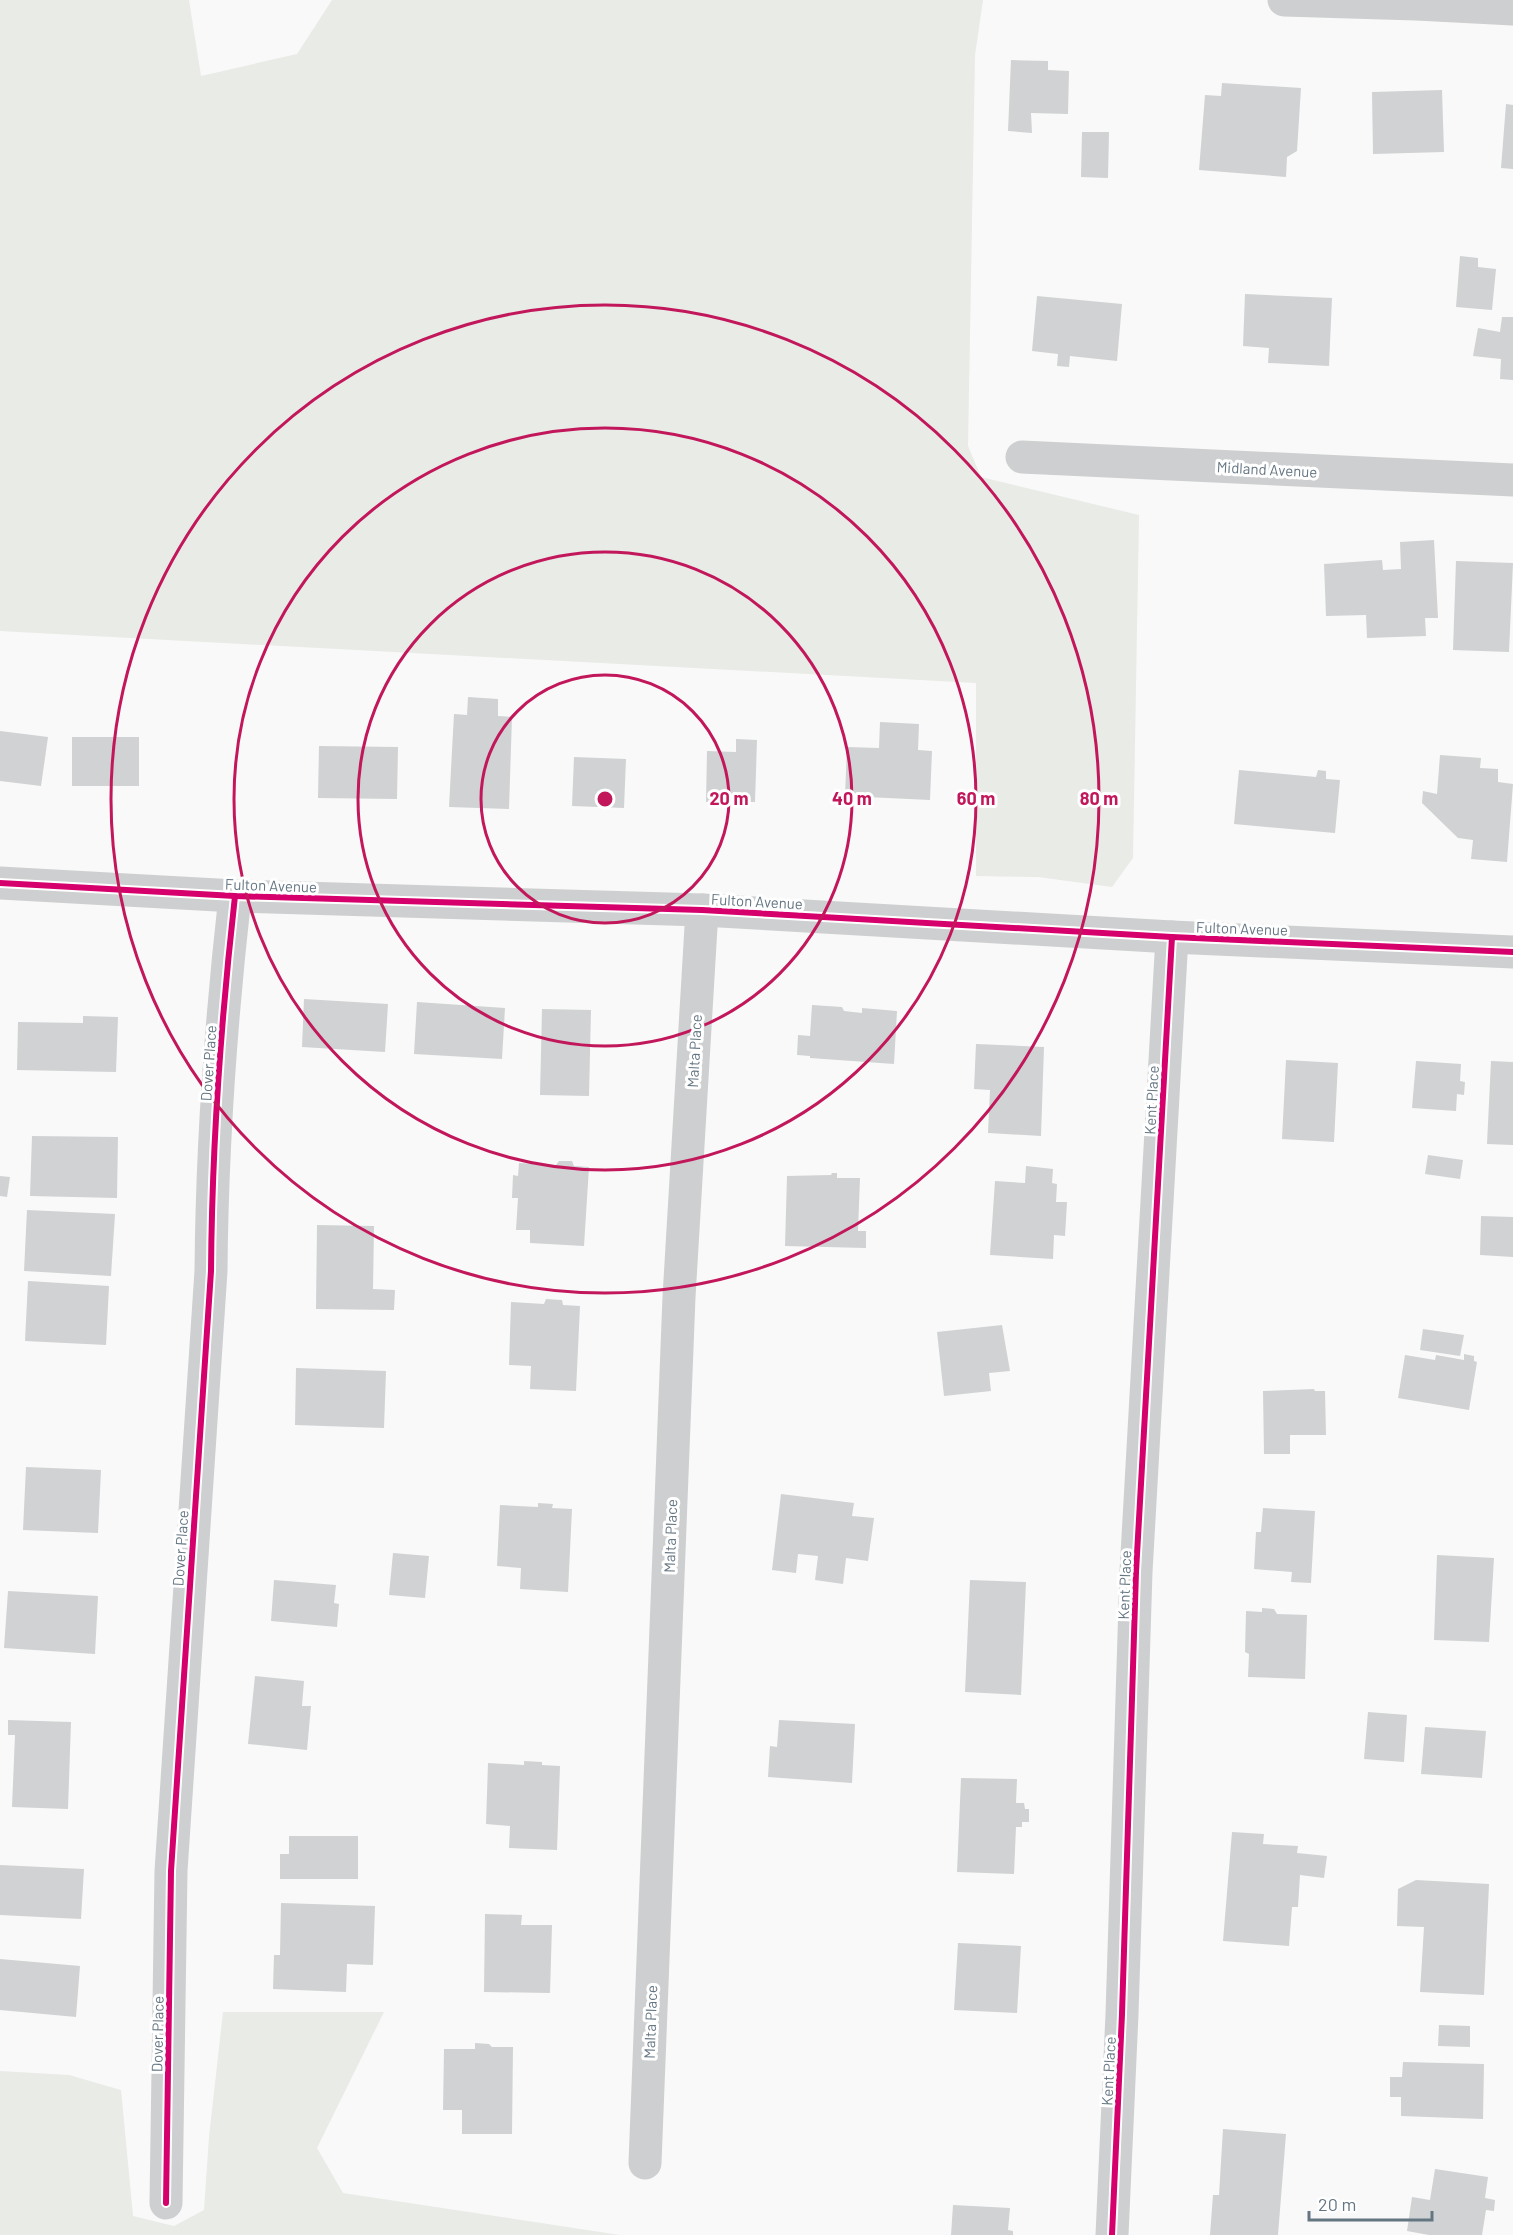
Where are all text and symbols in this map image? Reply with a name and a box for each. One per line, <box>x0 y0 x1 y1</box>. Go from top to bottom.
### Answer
street label: Midland Avenue <box>1216 457 1318 481</box>
text: 20 m <box>710 787 748 809</box>
text: 40 m <box>832 787 872 809</box>
text: 60 m <box>957 787 995 809</box>
text: 80 m <box>1080 787 1118 809</box>
centre of rings <box>595 789 615 809</box>
street label: Fulton Avenue <box>225 874 317 896</box>
street label: Fulton Avenue <box>711 890 803 912</box>
street label: Fulton Avenue <box>1196 917 1288 939</box>
street label: Malta Place <box>683 1014 705 1088</box>
street label: Dover Place <box>196 1024 220 1102</box>
street label: Kent Place <box>1140 1065 1162 1135</box>
street label: Malta Place <box>660 1499 680 1573</box>
street label: Dover Place <box>168 1509 192 1587</box>
street label: Kent Place <box>1114 1550 1134 1620</box>
street label: Malta Place <box>640 1985 660 2059</box>
street label: Dover Place <box>147 1996 167 2072</box>
street label: Kent Place <box>1097 2036 1119 2106</box>
scale bar <box>1309 2184 1432 2222</box>
text: 20 m <box>1318 2193 1356 2215</box>

